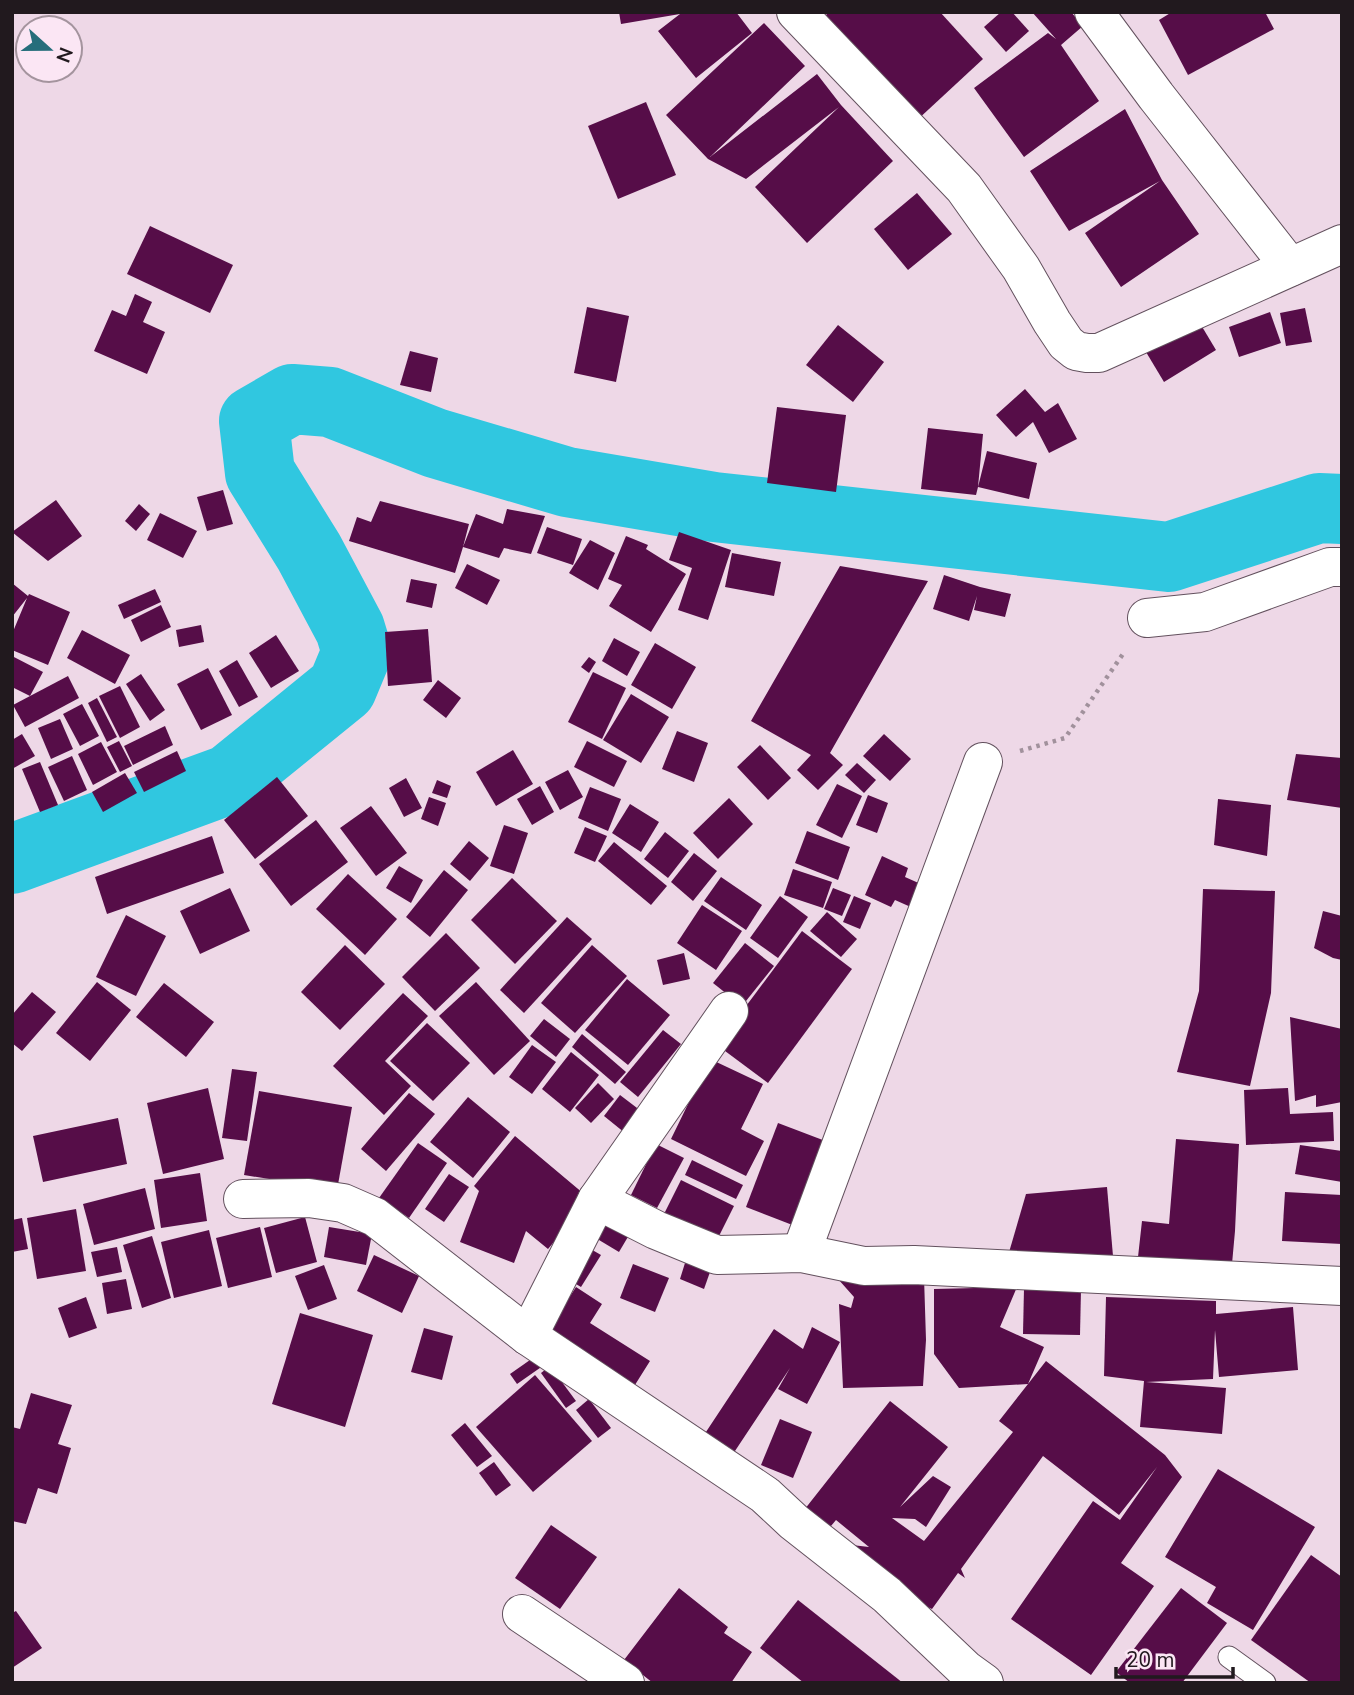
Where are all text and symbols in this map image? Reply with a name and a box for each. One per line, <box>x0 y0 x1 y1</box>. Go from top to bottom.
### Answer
north arrow <box>14 14 84 84</box>
text: N <box>49 43 79 66</box>
scale bar <box>1116 1636 1233 1680</box>
text: 20 m <box>1126 1646 1175 1674</box>

